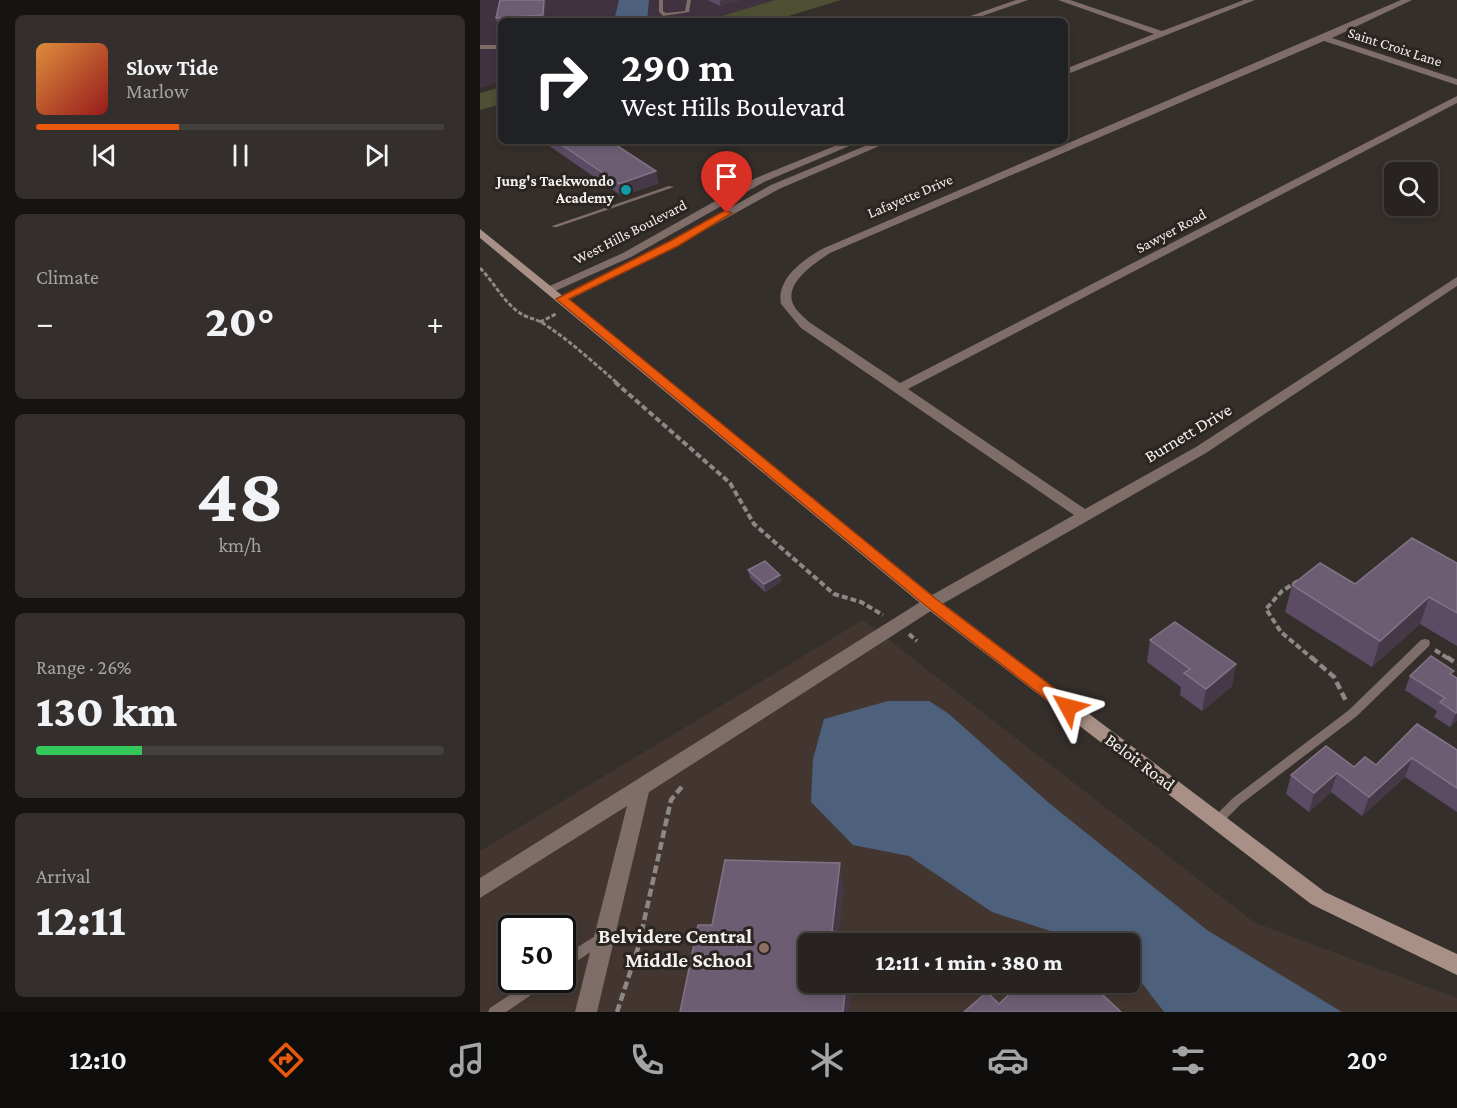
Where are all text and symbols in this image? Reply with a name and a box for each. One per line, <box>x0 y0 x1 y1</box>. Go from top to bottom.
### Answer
street label: Saint Croix Lane <box>1346 24 1444 70</box>
icon: right <box>522 42 600 120</box>
text: 290 m <box>621 43 734 90</box>
text: Slow Tide <box>126 55 218 80</box>
text: Marlow <box>126 80 189 102</box>
text: West Hills Boulevard <box>621 92 845 122</box>
icon: previous <box>88 139 121 172</box>
icon: pause <box>224 139 257 172</box>
icon: next <box>360 139 393 172</box>
pin <box>701 151 752 213</box>
icon: arrive <box>710 160 743 193</box>
map controls <box>1384 162 1438 216</box>
button: search <box>1384 162 1438 216</box>
street label: Lafayette Drive <box>865 171 956 222</box>
place label: Jung's Taekwondo Academy <box>495 173 615 206</box>
marker: Jung's Taekwondo Academy <box>619 183 633 197</box>
street label: West Hills Boulevard <box>571 197 689 267</box>
street label: Sawyer Road <box>1133 206 1209 257</box>
text: Climate <box>36 266 99 288</box>
text: 20° <box>205 296 275 346</box>
text: − <box>36 304 53 341</box>
text: + <box>427 304 444 341</box>
street label: Burnett Drive <box>1141 399 1235 467</box>
text: 48 <box>196 451 284 538</box>
text: km/h <box>218 534 262 556</box>
text: Range · 26% <box>36 656 132 678</box>
position arrow <box>1036 675 1100 739</box>
text: 130 km <box>36 686 177 736</box>
street label: Beloit Road <box>1101 729 1179 795</box>
text: Arrival <box>36 865 90 887</box>
text: 12:11 <box>36 895 126 945</box>
speed limit sign: 50 <box>498 915 576 993</box>
place label: Belvidere Central Middle School <box>598 924 752 972</box>
marker: Belvidere Central Middle School <box>757 941 771 955</box>
text: 12:11 · 1 min · 380 m <box>876 950 1062 975</box>
icon: directions <box>265 1039 307 1081</box>
icon: music <box>446 1039 488 1081</box>
icon: phone <box>626 1039 668 1081</box>
icon: climate <box>806 1039 848 1081</box>
icon: car <box>987 1039 1029 1081</box>
icon: filters <box>1167 1039 1209 1081</box>
text: 12:10 <box>69 1045 127 1075</box>
text: 20° <box>1347 1045 1388 1075</box>

